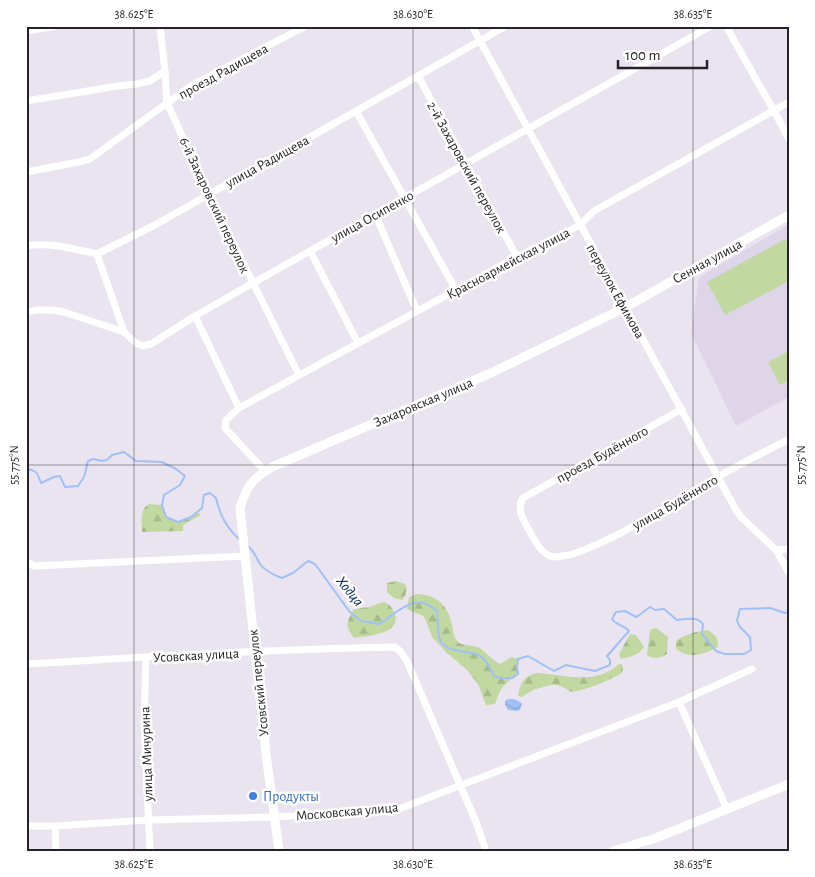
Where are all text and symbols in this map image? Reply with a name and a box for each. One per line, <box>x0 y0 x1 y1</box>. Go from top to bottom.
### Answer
text: 38.625°E <box>115 8 154 20</box>
text: 38.630°E <box>393 8 433 20</box>
text: 38.635°E <box>674 8 712 20</box>
scale bar <box>618 38 706 70</box>
street label: проезд Радищева <box>176 41 271 102</box>
text: 100 m <box>625 48 660 63</box>
street label: 2-й Захаровский переулок <box>424 99 508 236</box>
street label: улица Радищева <box>223 133 312 191</box>
street label: 6-й Захаровский переулок <box>176 135 252 276</box>
street label: улица Осипенко <box>328 188 416 246</box>
street label: Красноармейская улица <box>445 225 573 302</box>
street label: Сенная улица <box>670 237 745 287</box>
street label: переулок Ефимова <box>583 242 647 342</box>
street label: Захаровская улица <box>372 375 476 430</box>
street label: проезд Будённого <box>554 424 651 486</box>
text: 55.775°N <box>8 445 20 485</box>
text: 55.775°N <box>795 445 807 485</box>
street label: улица Будённого <box>630 473 721 533</box>
water label: Ходца <box>333 573 366 609</box>
street label: Усовский переулок <box>246 628 272 737</box>
street label: Усовская улица <box>153 647 240 665</box>
street label: улица Мичурина <box>138 706 156 803</box>
marker: Продукты <box>247 790 259 802</box>
place label: Продукты <box>263 790 319 804</box>
street label: Московская улица <box>295 800 400 823</box>
text: 38.625°E <box>115 858 154 870</box>
text: 38.630°E <box>393 858 433 870</box>
text: 38.635°E <box>674 858 712 870</box>

